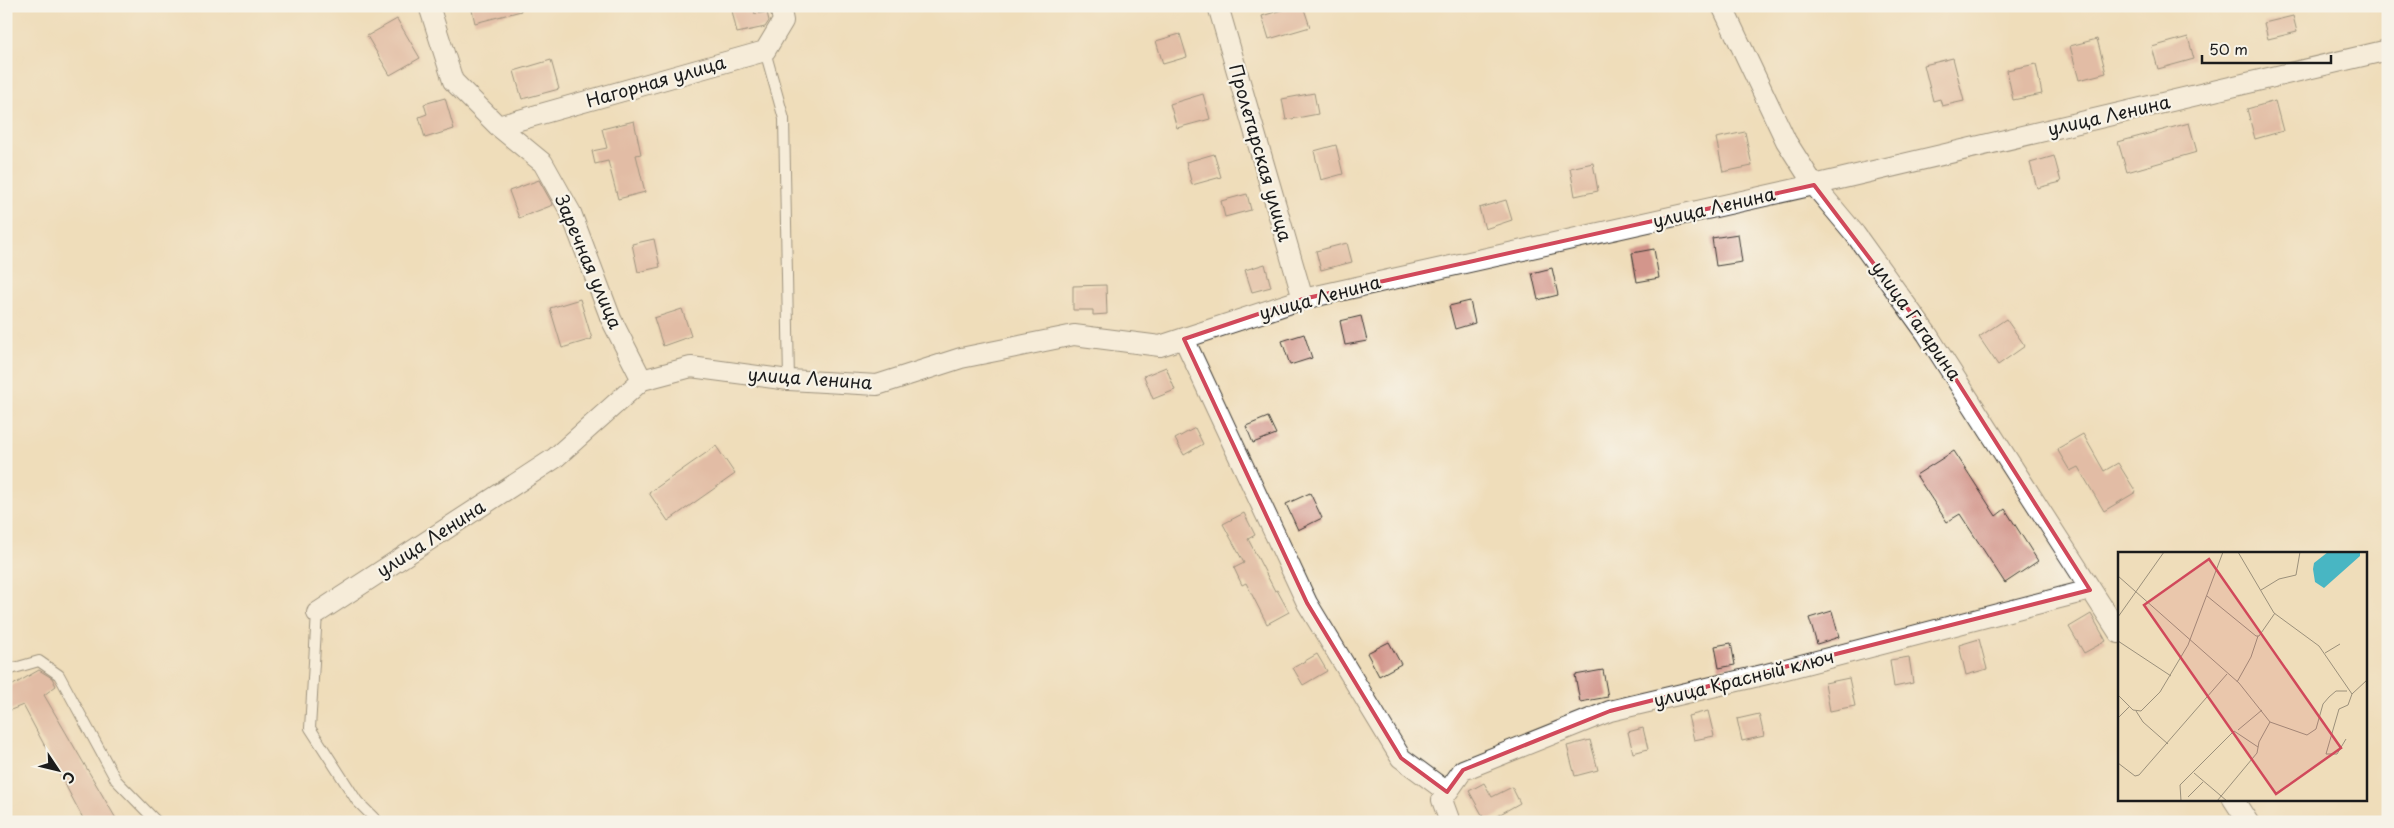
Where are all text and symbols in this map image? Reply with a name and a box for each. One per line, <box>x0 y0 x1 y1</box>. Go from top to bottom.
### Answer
scale bar <box>2202 32 2330 64</box>
text: 50 m <box>2209 37 2248 60</box>
street label: Нагорная улица <box>583 48 729 113</box>
street label: Пролетарская улица <box>1223 61 1300 245</box>
street label: улица Ленина <box>2045 87 2173 142</box>
street label: улица Ленина <box>1650 179 1778 234</box>
street label: Заречная улица <box>549 190 630 333</box>
street label: улица Гагарина <box>1866 255 1969 386</box>
street label: улица Ленина <box>1256 267 1384 326</box>
street label: улица Ленина <box>747 360 874 395</box>
street label: улица Ленина <box>370 492 490 583</box>
inset map <box>2118 552 2366 800</box>
street label: улица Красный ключ <box>1650 642 1837 713</box>
north arrow <box>32 746 82 796</box>
text: С <box>57 767 81 788</box>

